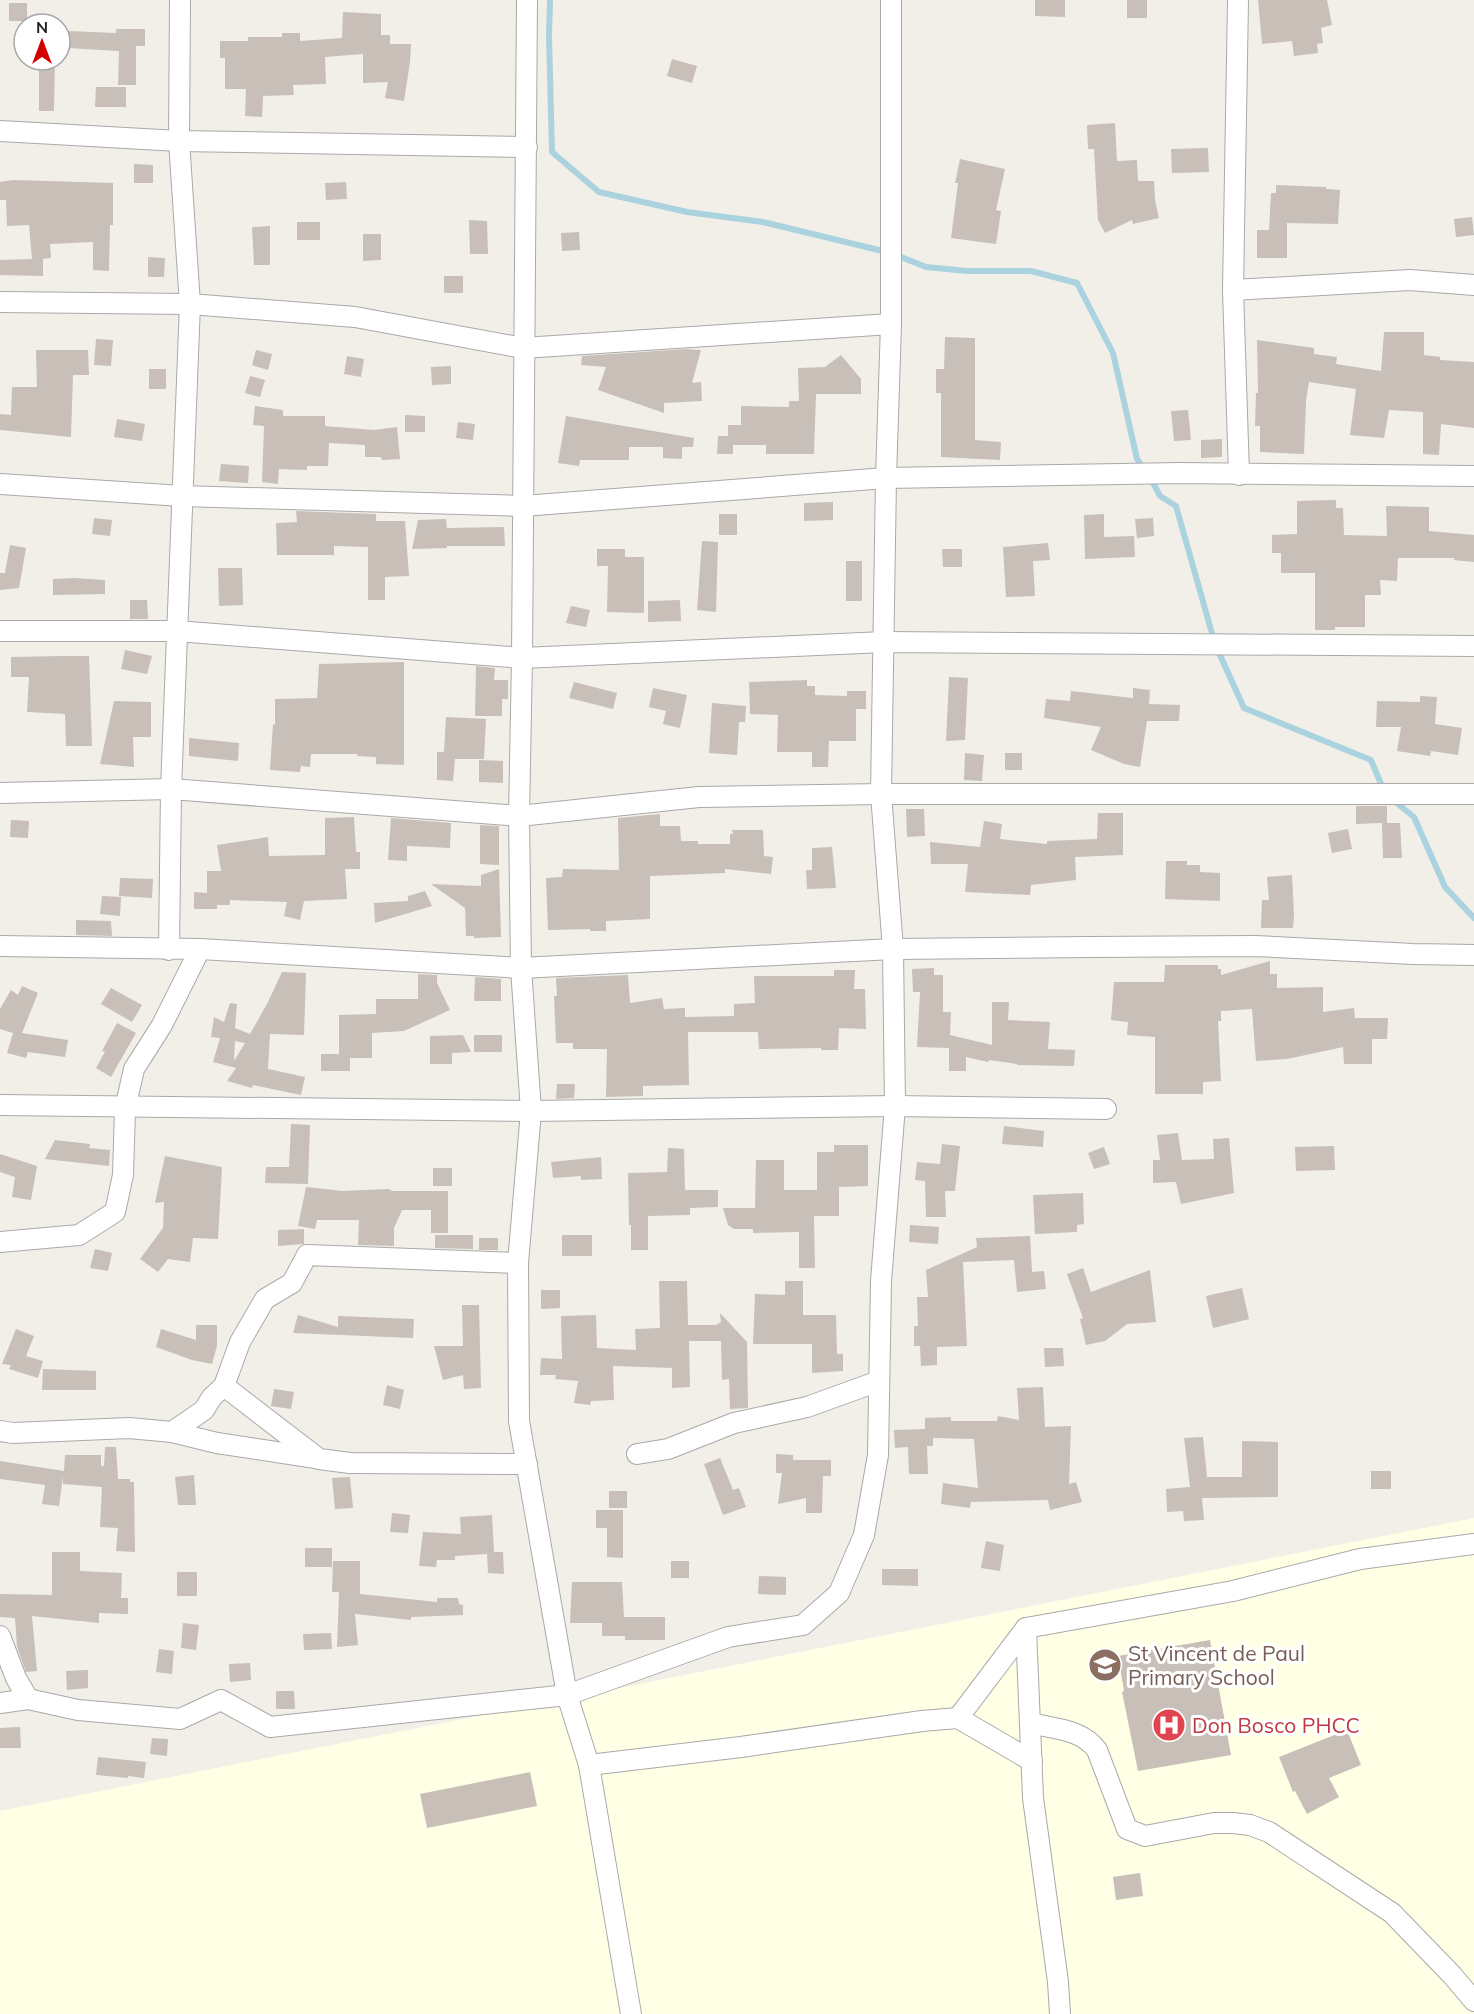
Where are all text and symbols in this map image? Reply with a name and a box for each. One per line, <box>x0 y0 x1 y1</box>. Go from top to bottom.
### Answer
north arrow <box>12 12 72 72</box>
text: N <box>36 17 48 37</box>
place label: St Vincent de Paul Primary School <box>1128 1640 1305 1690</box>
school or university icon: St Vincent de Paul Primary School <box>1087 1647 1123 1683</box>
hospital icon: Don Bosco PHCC <box>1151 1707 1187 1743</box>
place label: Don Bosco PHCC <box>1192 1712 1360 1738</box>

